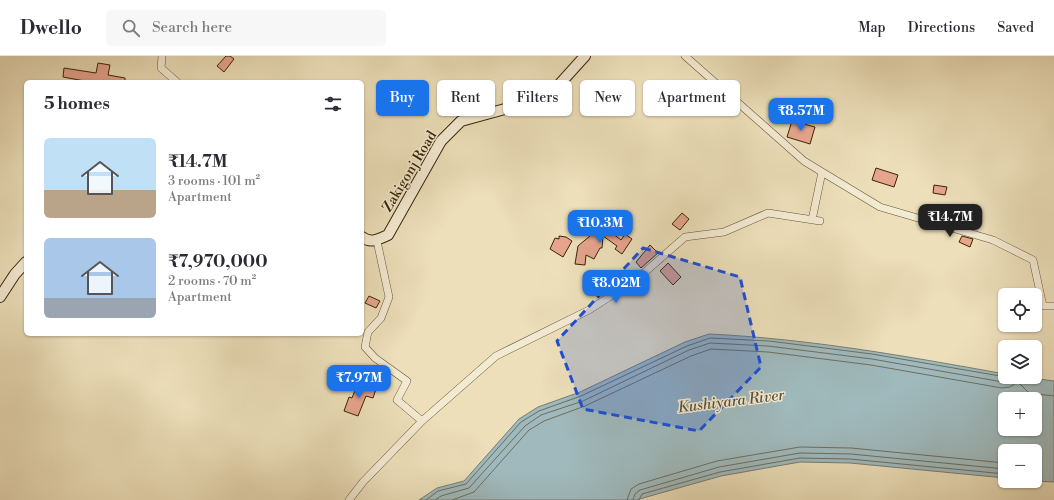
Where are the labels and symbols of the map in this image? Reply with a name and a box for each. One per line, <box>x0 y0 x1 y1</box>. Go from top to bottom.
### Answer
pin: ₹8.57M <box>768 98 834 132</box>
street label: Zakigonj Road <box>379 128 441 215</box>
pin: ₹14.7M <box>917 204 983 238</box>
pin: ₹10.3M <box>567 210 633 244</box>
pin: ₹8.02M <box>583 270 649 304</box>
pin: ₹7.97M <box>326 365 392 399</box>
water label: Kushiyara River <box>677 385 786 417</box>

